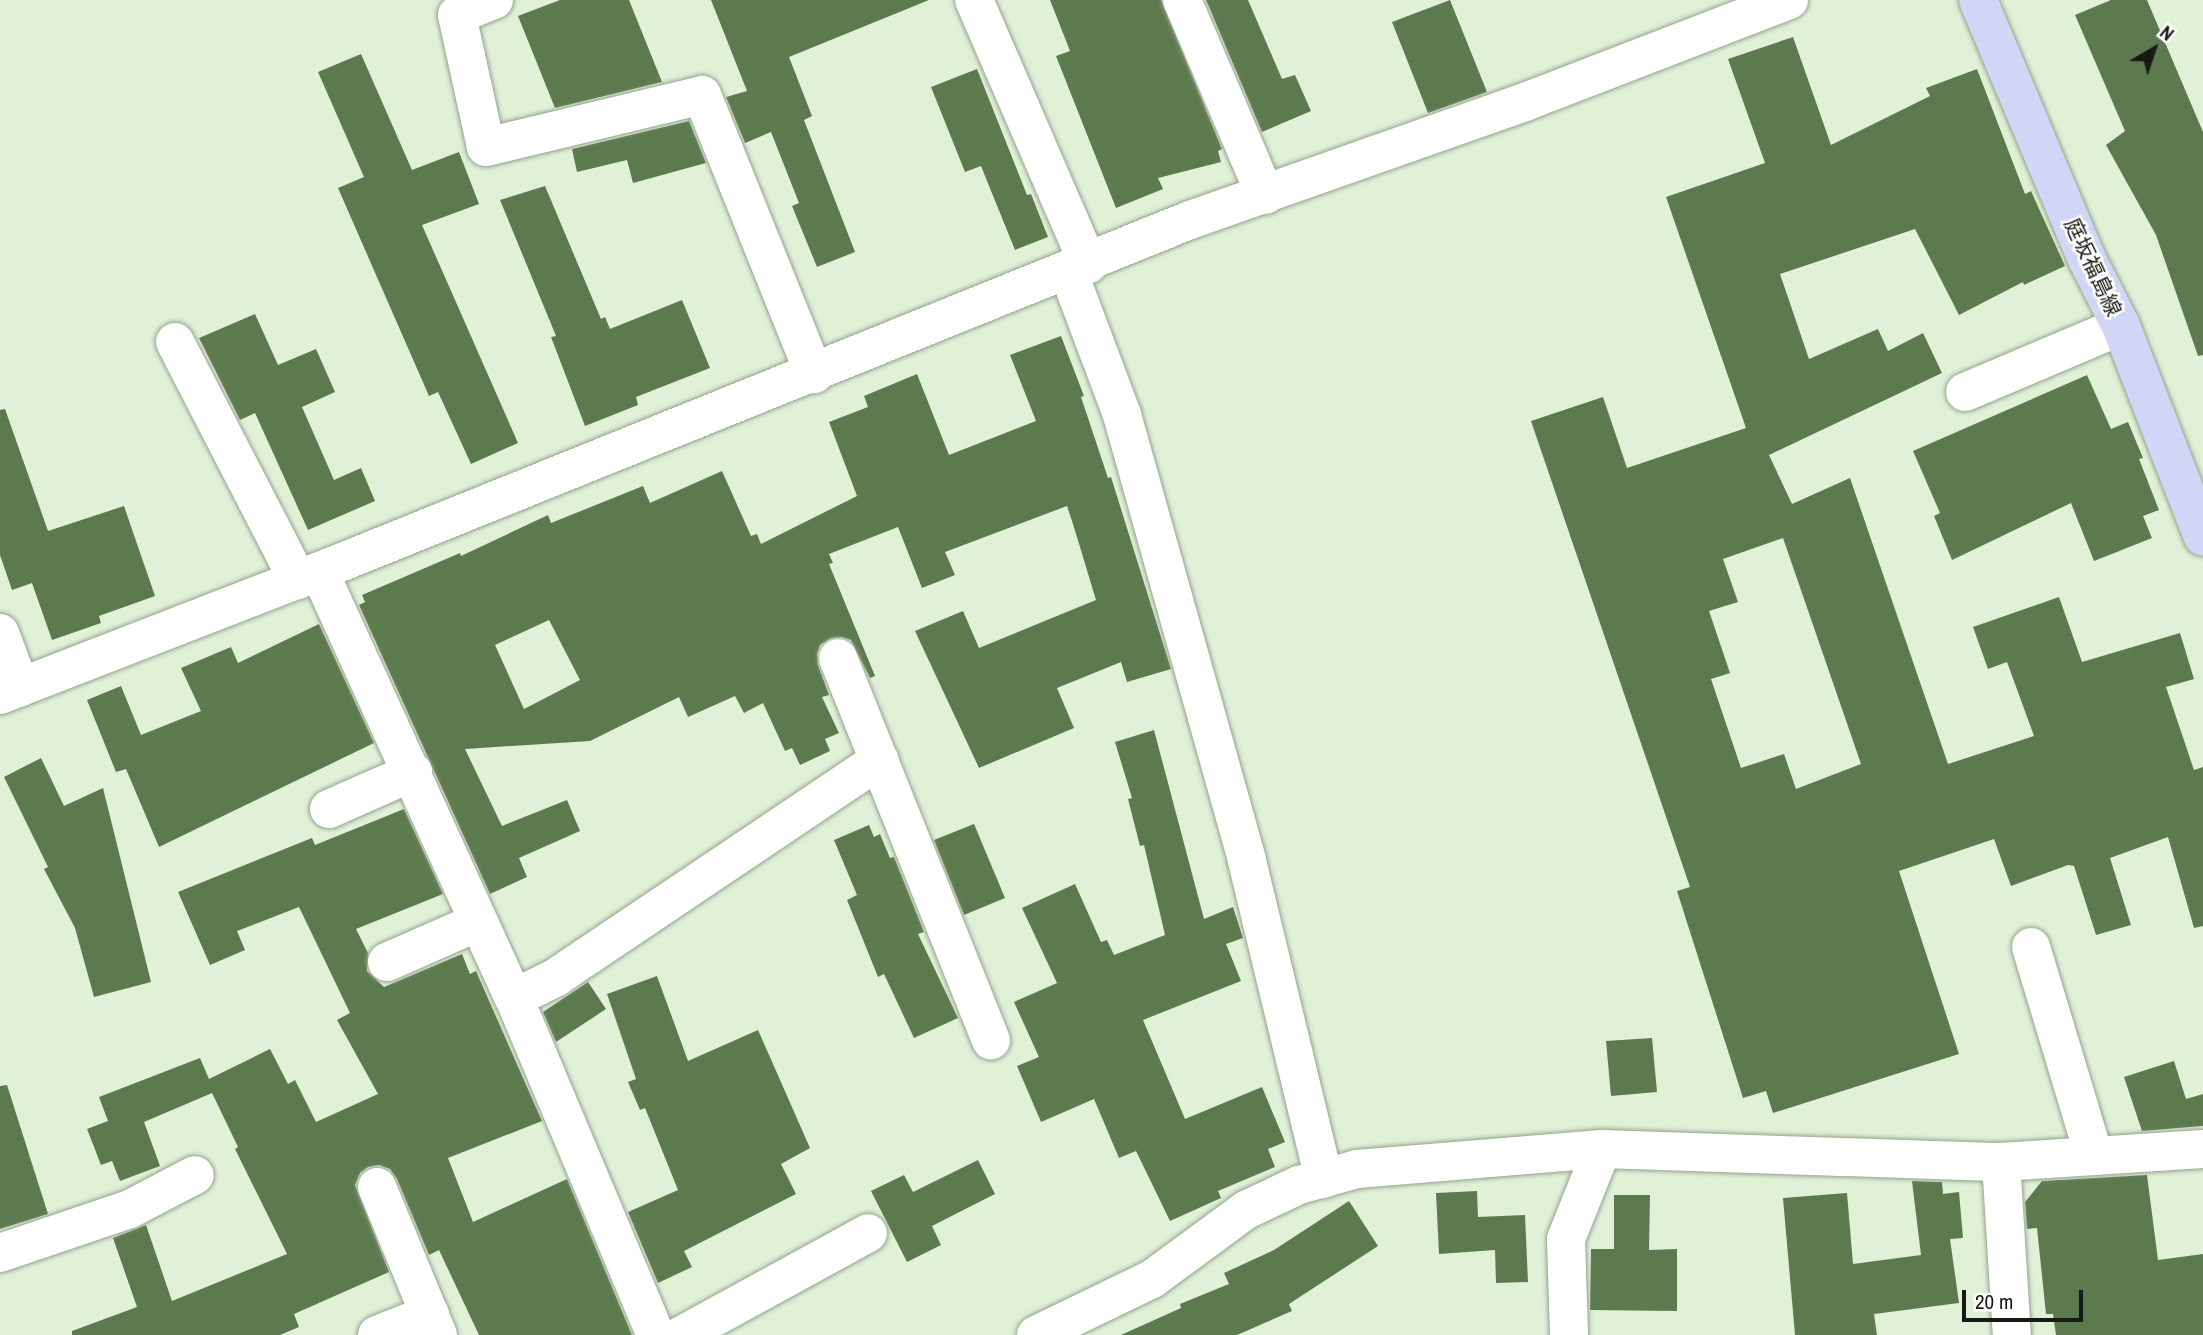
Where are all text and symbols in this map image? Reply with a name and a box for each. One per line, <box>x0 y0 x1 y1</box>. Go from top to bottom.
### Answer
north arrow <box>2119 14 2189 84</box>
text: N <box>2155 19 2180 46</box>
street label: 庭坂福島線 <box>2059 214 2127 320</box>
scale bar <box>1965 1276 2086 1320</box>
text: 20 m <box>1975 1287 2013 1316</box>

